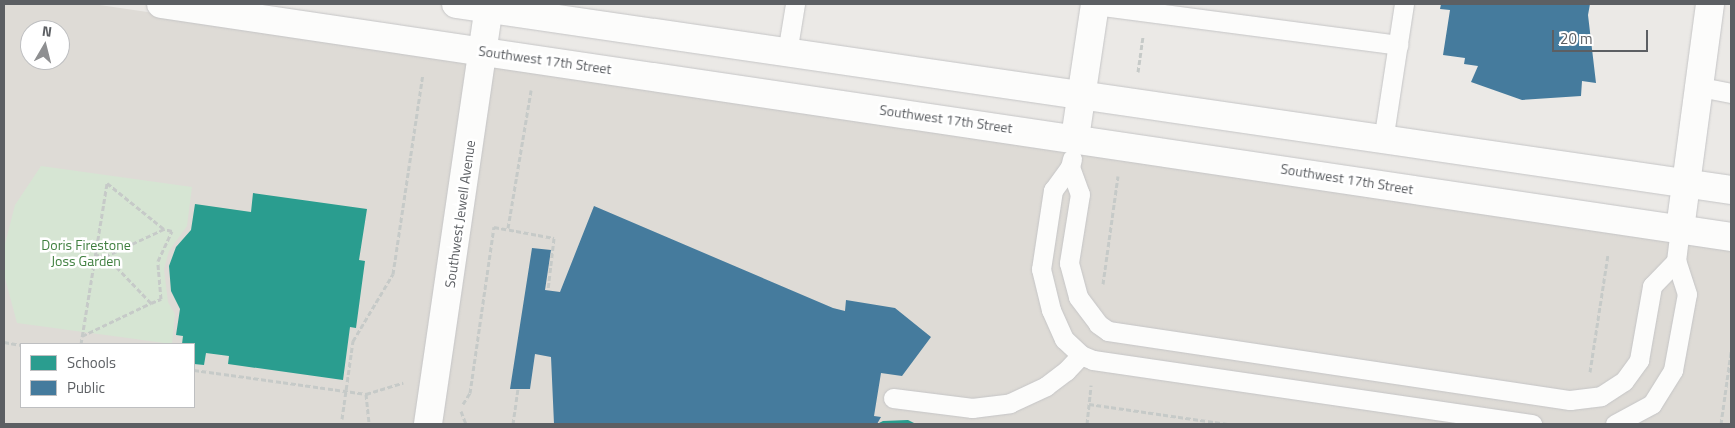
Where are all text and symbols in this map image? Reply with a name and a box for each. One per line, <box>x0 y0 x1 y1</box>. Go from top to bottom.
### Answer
north arrow <box>20 20 70 70</box>
text: N <box>41 20 53 42</box>
scale bar <box>1555 20 1651 52</box>
text: 20 m <box>1560 27 1593 50</box>
street label: Southwest 17th Street <box>477 42 613 78</box>
street label: Southwest 17th Street <box>878 101 1014 137</box>
street label: Southwest Jewell Avenue <box>441 139 479 289</box>
street label: Southwest 17th Street <box>1279 160 1415 198</box>
park label: Doris Firestone Joss Garden <box>41 237 131 270</box>
legend <box>20 343 195 408</box>
text: Schools <box>67 351 116 374</box>
text: Public <box>67 376 105 399</box>

